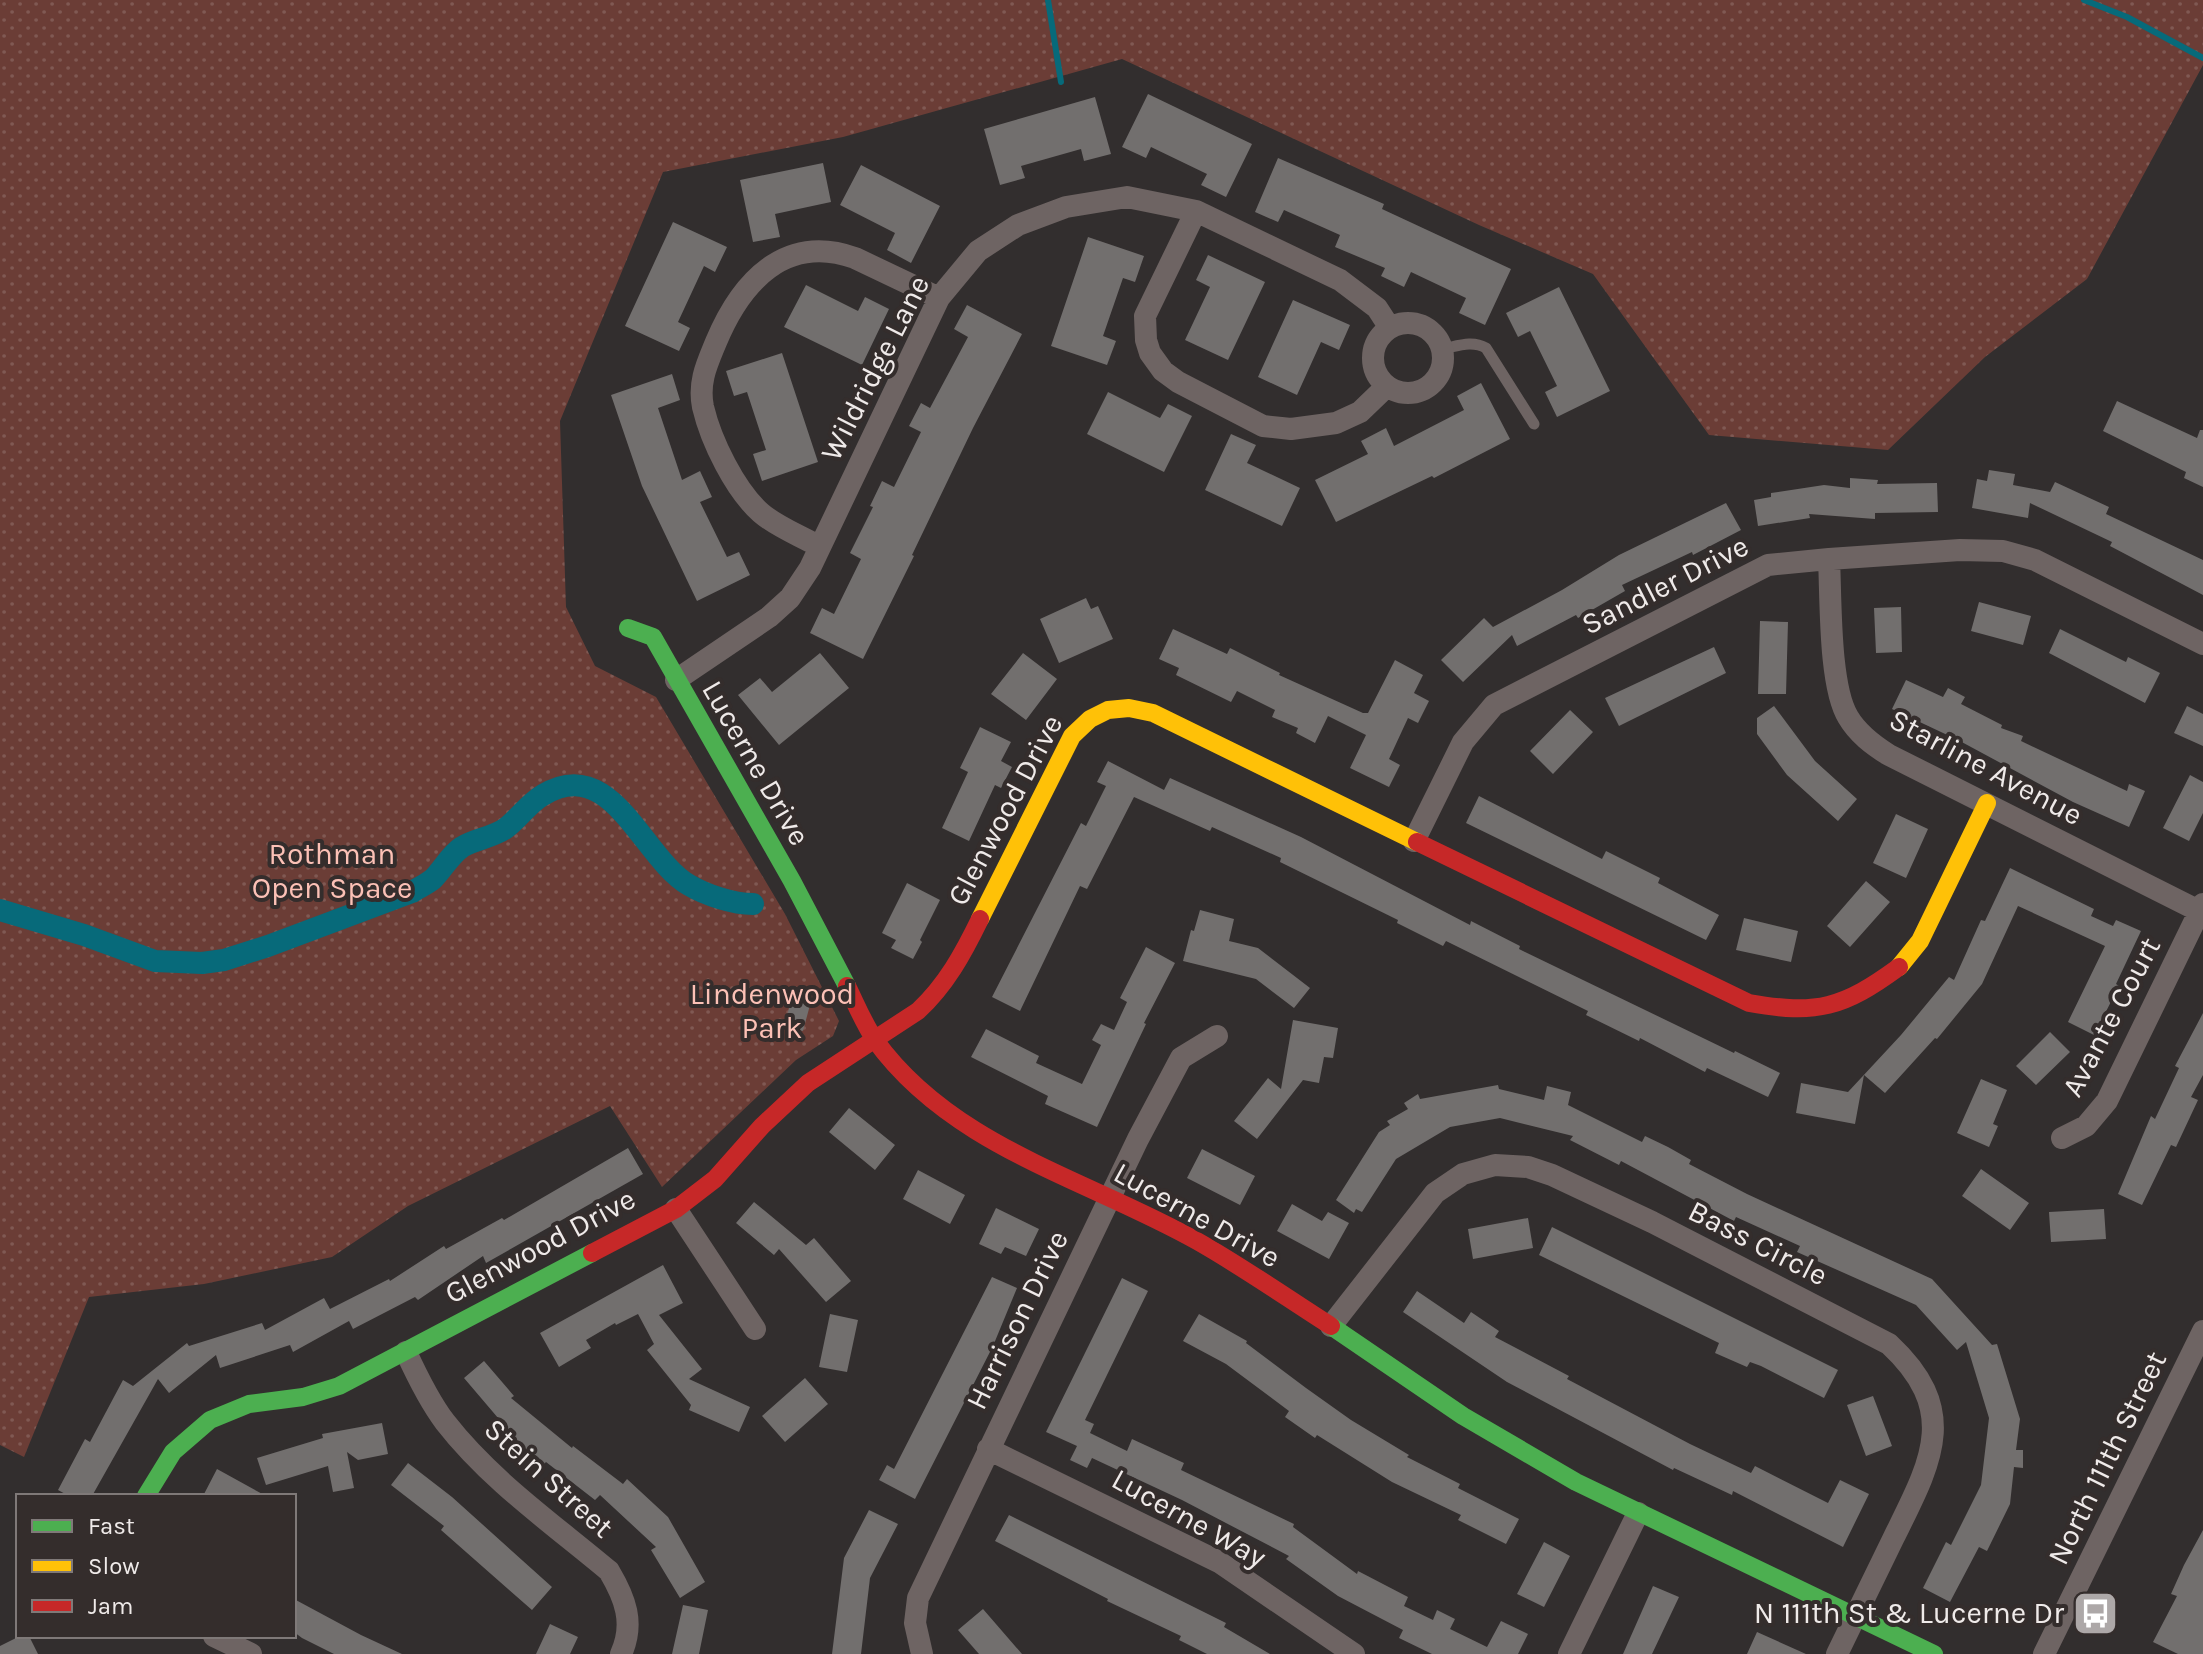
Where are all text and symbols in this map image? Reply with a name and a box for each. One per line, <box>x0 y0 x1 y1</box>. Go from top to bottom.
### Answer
street label: Wildridge Lane <box>813 269 937 467</box>
street label: Sandler Drive <box>1576 528 1754 642</box>
street label: Lucerne Drive <box>694 674 818 852</box>
street label: Starline Avenue <box>1883 701 2089 833</box>
street label: Glenwood Drive <box>940 709 1070 911</box>
park label: Rothman Open Space <box>252 836 412 906</box>
street label: Avante Court <box>2054 931 2168 1103</box>
park label: Lindenwood Park <box>690 976 854 1046</box>
street label: Lucerne Drive <box>1108 1155 1286 1275</box>
street label: Glenwood Drive <box>439 1181 641 1311</box>
street label: Bass Circle <box>1682 1193 1834 1293</box>
street label: Harrison Drive <box>958 1225 1076 1415</box>
street label: North 111th Street <box>2040 1345 2174 1571</box>
street label: Stein Street <box>477 1411 621 1545</box>
street label: Lucerne Way <box>1106 1461 1272 1575</box>
legend <box>16 1494 296 1638</box>
text: Fast <box>88 1512 135 1540</box>
text: Slow <box>88 1552 140 1580</box>
bus stop icon: N 111th St & Lucerne Dr <box>2071 1589 2119 1637</box>
text: Jam <box>88 1592 133 1620</box>
place label: N 111th St & Lucerne Dr <box>1754 1595 2064 1631</box>

